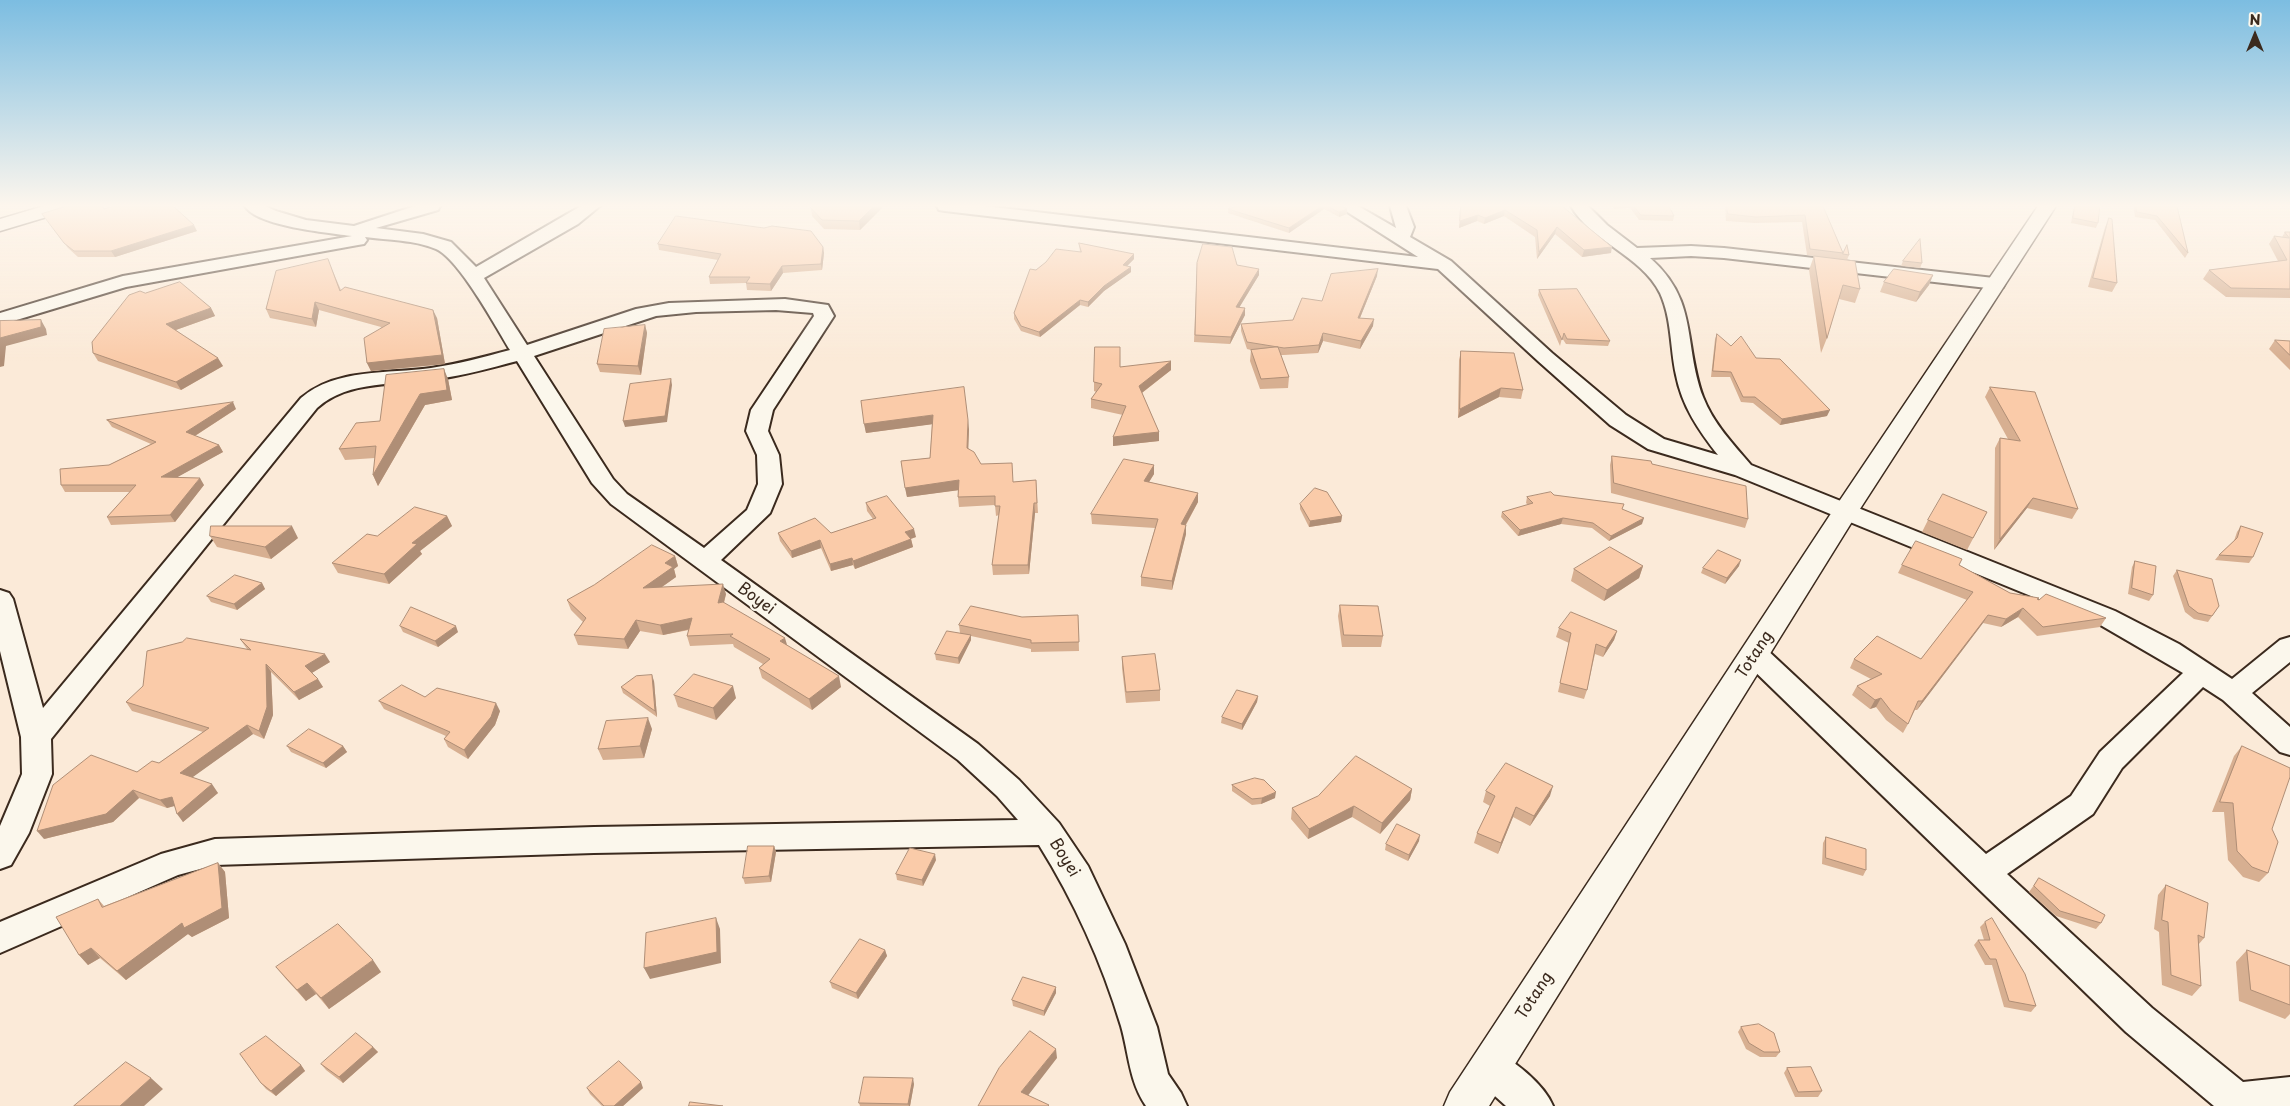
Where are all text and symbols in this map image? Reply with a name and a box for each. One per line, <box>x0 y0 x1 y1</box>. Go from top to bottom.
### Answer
text: N <box>2249 9 2261 30</box>
north arrow <box>2230 10 2280 60</box>
street label: Boyei <box>733 579 779 619</box>
street label: Totang <box>1733 628 1777 682</box>
street label: Boyei <box>1045 835 1083 881</box>
street label: Totang <box>1513 969 1557 1023</box>

